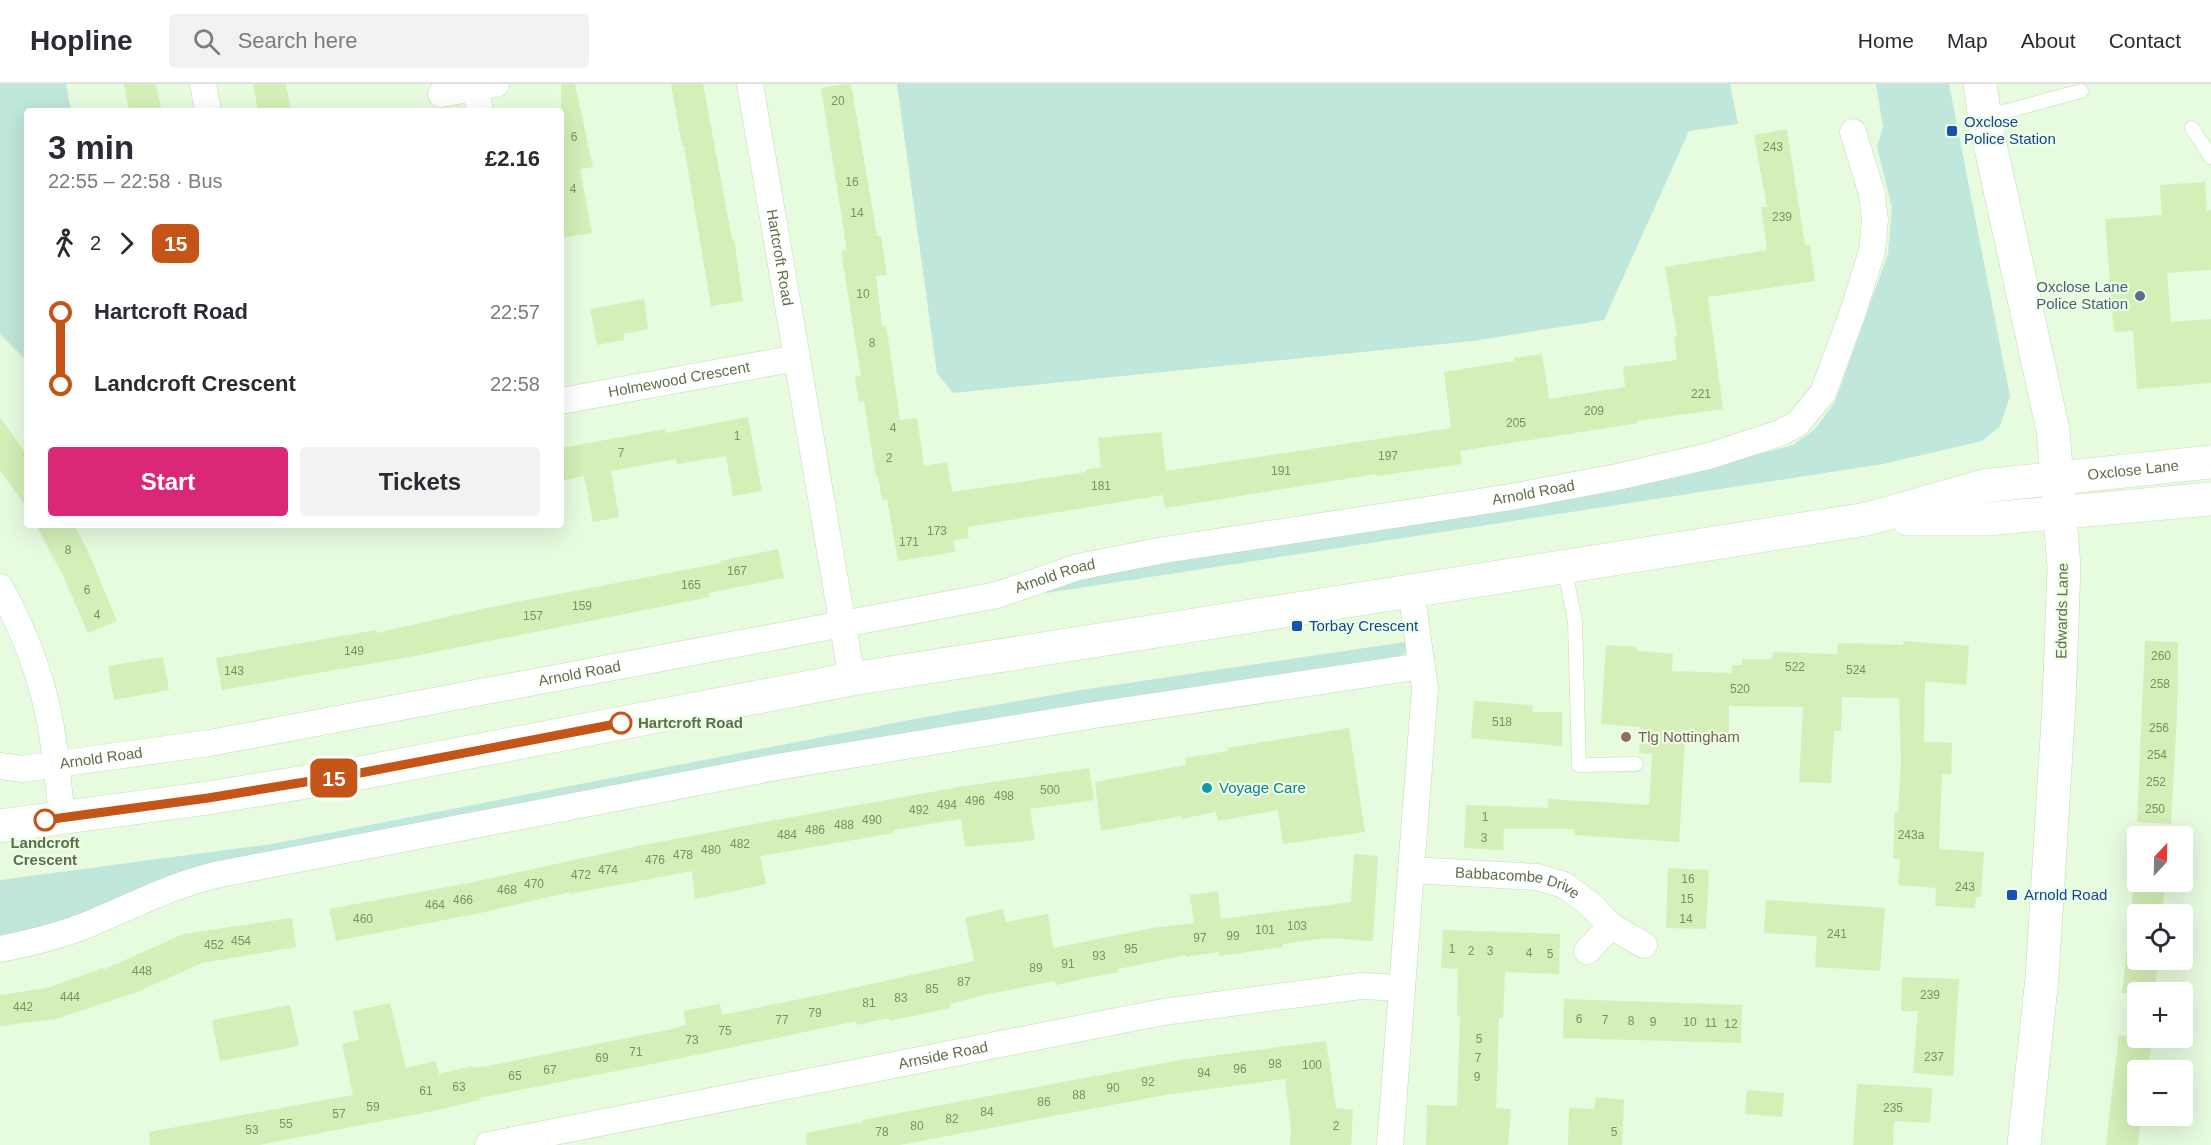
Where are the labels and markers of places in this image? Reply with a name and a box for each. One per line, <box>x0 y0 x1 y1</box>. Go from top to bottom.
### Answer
place label: Oxclose Police Station <box>1964 113 2056 147</box>
marker: Oxclose Police Station <box>1945 124 1959 138</box>
place label: Oxclose Lane Police Station <box>2036 278 2128 312</box>
marker: Oxclose Lane Police Station <box>2133 289 2147 303</box>
place label: Torbay Crescent <box>1309 617 1419 634</box>
marker: Torbay Crescent <box>1290 619 1304 633</box>
marker: Hartcroft Road <box>610 712 632 734</box>
place label: Hartcroft Road <box>638 714 743 731</box>
place label: Tlg Nottingham <box>1638 728 1740 745</box>
marker: Tlg Nottingham <box>1619 730 1633 744</box>
place label: Voyage Care <box>1219 779 1306 796</box>
marker: Voyage Care <box>1200 781 1214 795</box>
marker: Landcroft Crescent <box>34 809 56 831</box>
place label: Landcroft Crescent <box>10 834 80 868</box>
place label: Arnold Road <box>2024 886 2107 903</box>
marker: Arnold Road <box>2005 888 2019 902</box>

